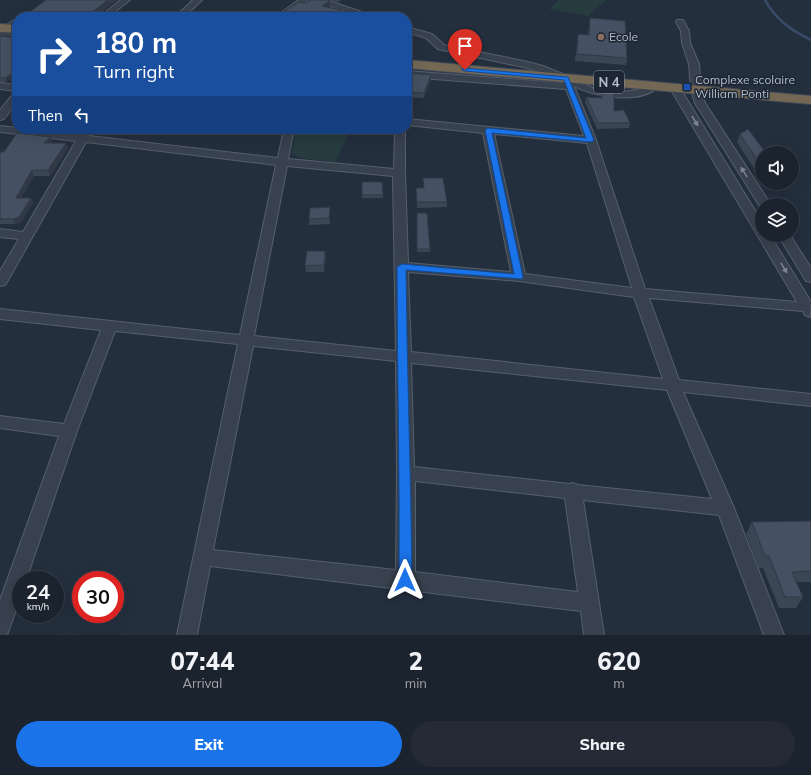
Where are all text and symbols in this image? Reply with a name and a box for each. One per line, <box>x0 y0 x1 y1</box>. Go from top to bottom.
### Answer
text: 180 m <box>94 25 177 60</box>
icon: right <box>28 28 80 80</box>
pin <box>448 29 482 70</box>
place label: Ecole <box>609 29 638 44</box>
marker: Ecole <box>596 32 606 42</box>
icon: arrive <box>454 35 476 57</box>
text: Turn right <box>94 60 174 83</box>
road number: N 4 <box>594 71 624 93</box>
place label: Complexe scolaire William Ponti <box>695 72 795 101</box>
marker: Complexe scolaire William Ponti <box>682 82 692 92</box>
icon: left <box>71 104 93 126</box>
text: Then <box>28 106 63 125</box>
one-way arrow <box>691 116 699 126</box>
map controls <box>755 146 799 242</box>
button: sound <box>755 146 799 190</box>
one-way arrow <box>740 167 748 177</box>
button: layers <box>755 198 799 242</box>
one-way arrow <box>780 262 787 274</box>
position arrow <box>384 559 426 601</box>
speed limit sign: 30 <box>72 571 124 623</box>
text: 24 <box>26 579 50 604</box>
text: km/h <box>27 600 49 613</box>
text: 07:44 <box>170 646 234 676</box>
text: 2 <box>409 646 423 676</box>
text: 620 <box>597 646 641 676</box>
text: Arrival <box>182 675 222 691</box>
text: min <box>405 675 427 691</box>
text: m <box>613 675 625 691</box>
button: Exit <box>16 721 402 767</box>
button: Share <box>410 721 795 767</box>

